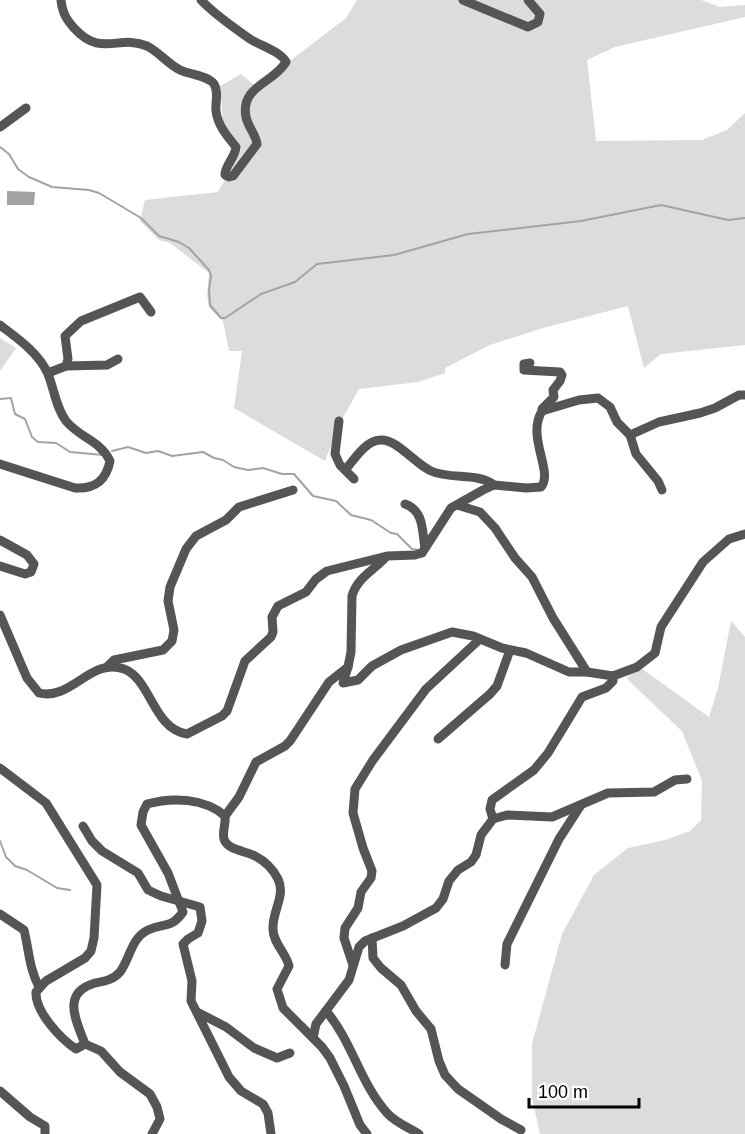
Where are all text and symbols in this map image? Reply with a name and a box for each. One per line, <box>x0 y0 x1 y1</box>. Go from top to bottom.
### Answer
scale bar <box>529 1071 638 1109</box>
text: 100 m <box>538 1082 588 1102</box>

